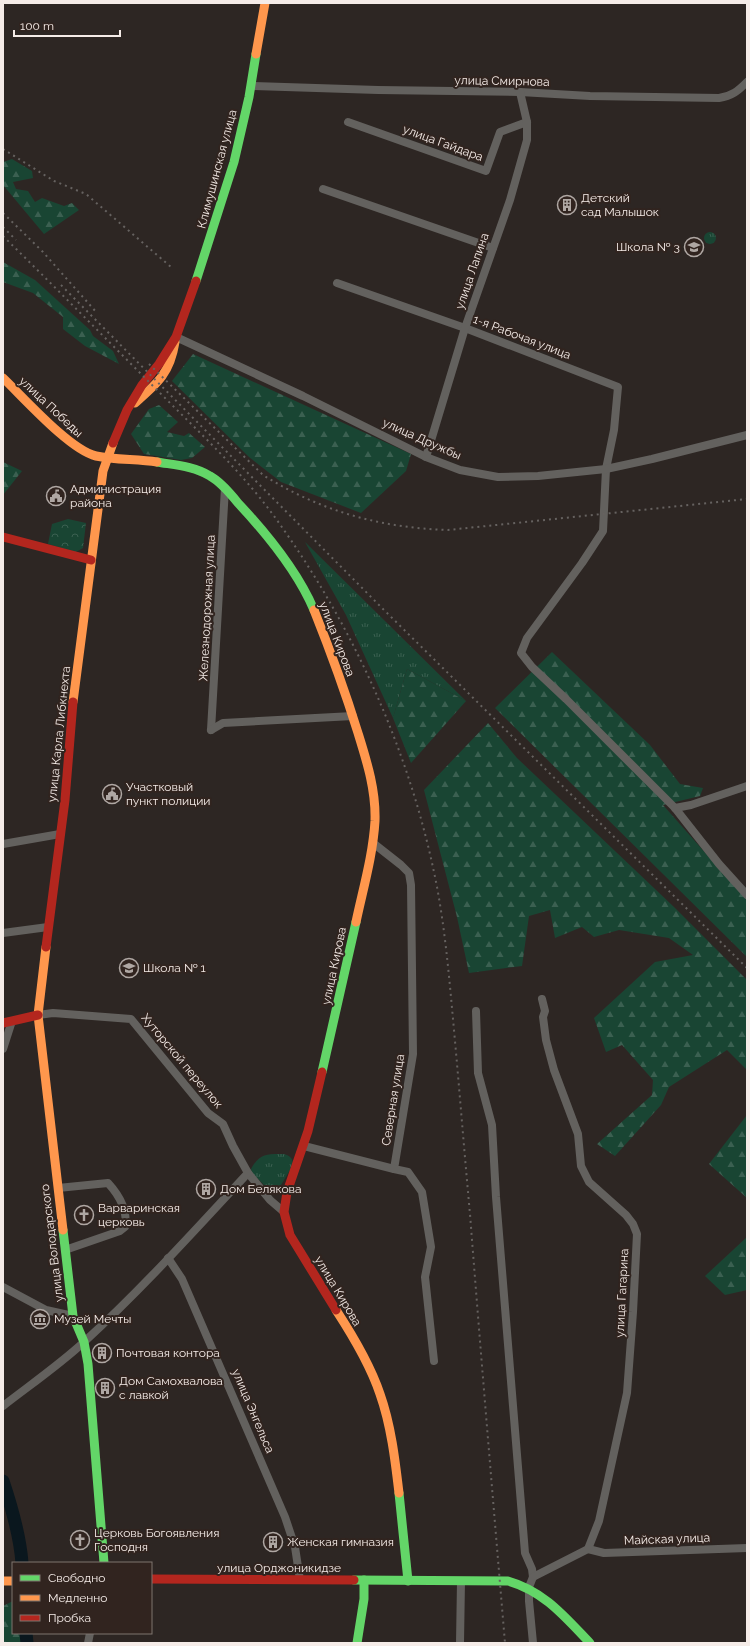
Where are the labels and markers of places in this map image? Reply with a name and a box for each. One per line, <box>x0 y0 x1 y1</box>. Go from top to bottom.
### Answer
place label: Детский сад Малышок <box>581 191 659 219</box>
building icon: Детский сад Малышок <box>556 194 578 216</box>
school or university icon: Школа № 3 <box>683 236 705 258</box>
place label: Школа № 3 <box>616 240 680 254</box>
place label: Администрация района <box>70 482 161 510</box>
public building icon: Администрация района <box>45 485 67 507</box>
place label: Участковый пункт полиции <box>126 780 210 808</box>
public building icon: Участковый пункт полиции <box>101 783 123 805</box>
school or university icon: Школа № 1 <box>118 957 140 979</box>
place label: Школа № 1 <box>143 961 206 975</box>
building icon: Дом Белякова <box>195 1178 217 1200</box>
place label: Дом Белякова <box>220 1182 302 1196</box>
place label: Варваринская церковь <box>98 1201 180 1229</box>
church icon: Варваринская церковь <box>73 1204 95 1226</box>
museum icon: Музей Мечты <box>29 1308 51 1330</box>
place label: Музей Мечты <box>54 1312 131 1326</box>
building icon: Почтовая контора <box>91 1342 113 1364</box>
place label: Почтовая контора <box>116 1346 220 1360</box>
place label: Дом Самохвалова с лавкой <box>119 1374 223 1402</box>
building icon: Дом Самохвалова с лавкой <box>94 1377 116 1399</box>
place label: Церковь Богоявления Господня <box>94 1526 219 1554</box>
church icon: Церковь Богоявления Господня <box>69 1529 91 1551</box>
building icon: Женская гимназия <box>262 1531 284 1553</box>
place label: Женская гимназия <box>287 1535 394 1549</box>

